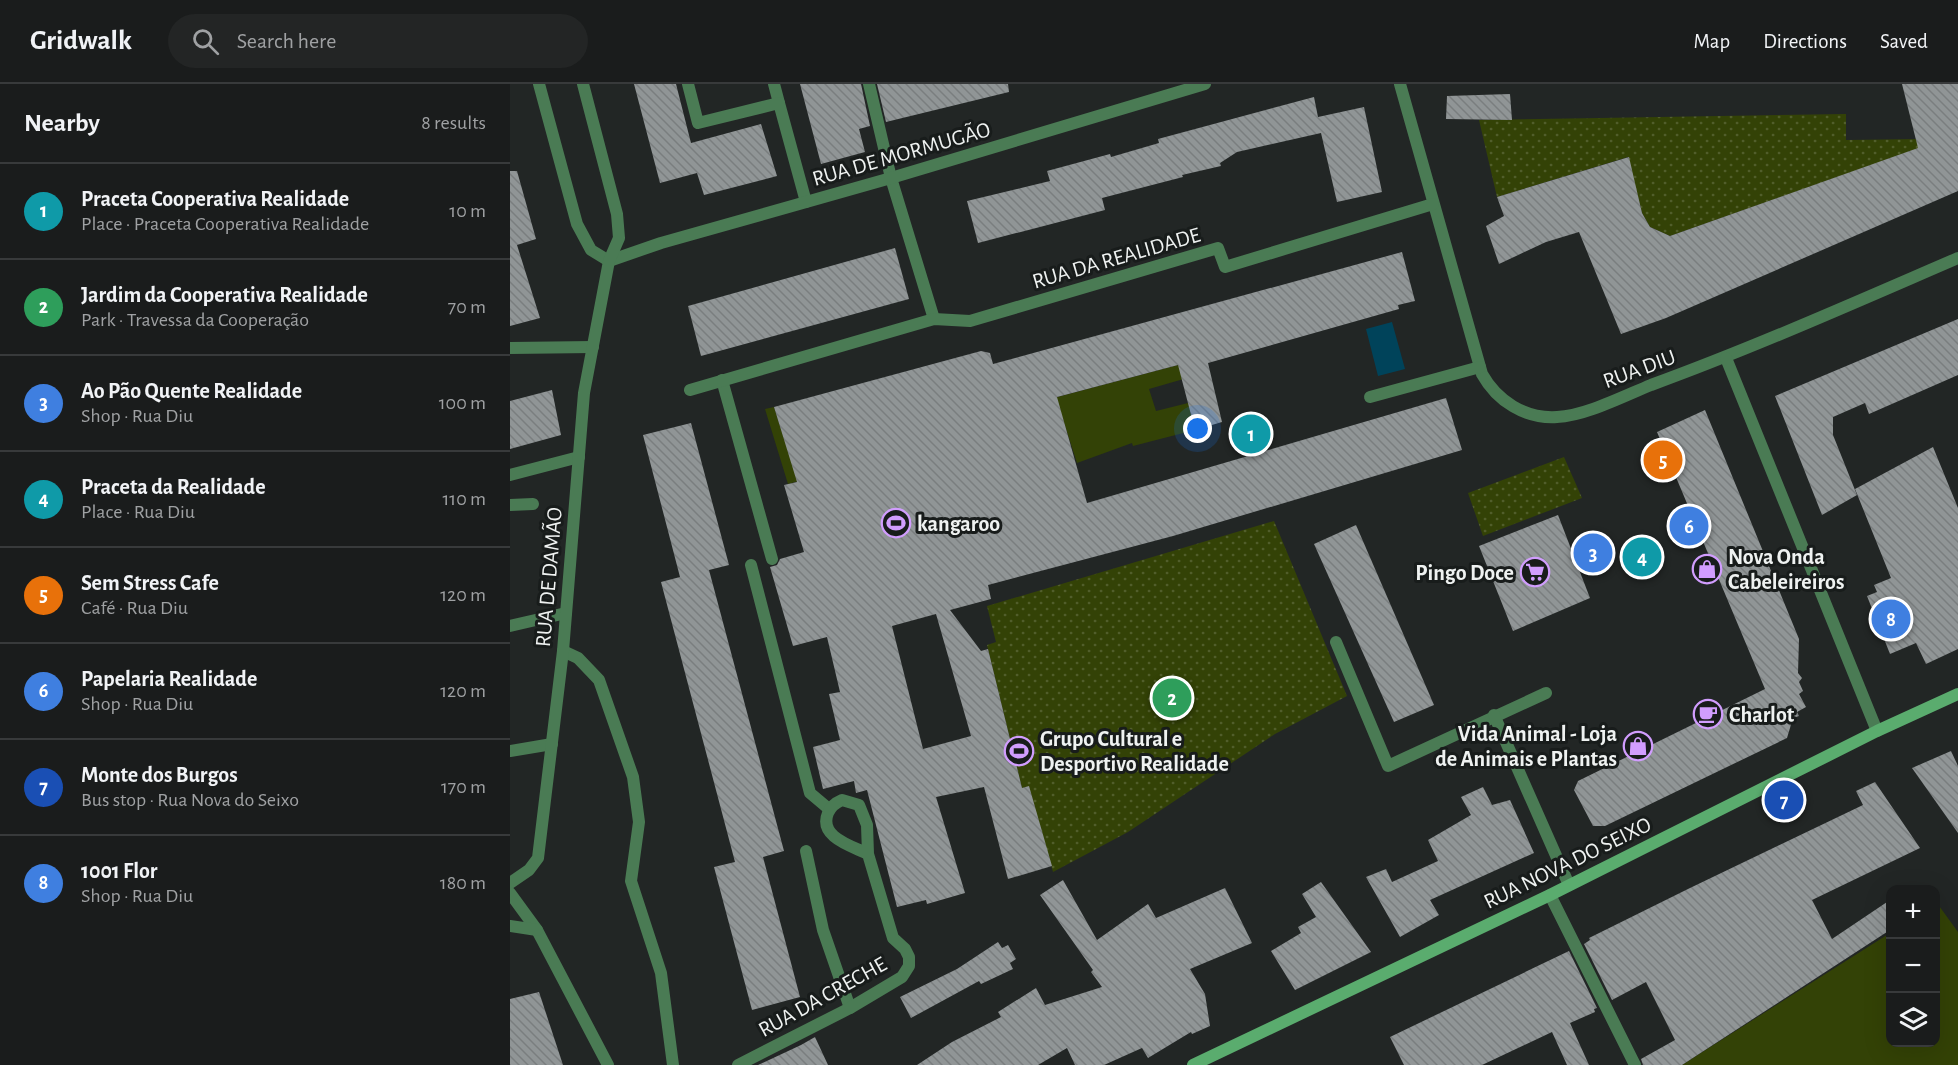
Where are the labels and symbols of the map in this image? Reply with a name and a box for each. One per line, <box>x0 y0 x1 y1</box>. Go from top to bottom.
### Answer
street label: RUA DE MORMUGÃO <box>809 117 993 190</box>
street label: RUA DA REALIDADE <box>1030 223 1203 292</box>
street label: RUA DIU <box>1600 346 1679 392</box>
pin: 1 <box>1232 412 1270 456</box>
your location <box>1183 414 1212 443</box>
pin: 5 <box>1644 438 1682 482</box>
pin: 6 <box>1670 504 1708 548</box>
street label: RUA DE DAMÃO <box>531 506 566 648</box>
sports icon: kangaroo <box>880 507 912 539</box>
place label: kangaroo <box>917 513 1000 535</box>
pin: 3 <box>1574 530 1612 576</box>
pin: 4 <box>1622 534 1662 580</box>
place label: Nova Onda Cabeleireiros <box>1728 546 1844 593</box>
shop icon: Nova Onda Cabeleireiros <box>1691 553 1723 585</box>
supermarket icon: Pingo Doce <box>1519 556 1551 588</box>
place label: Pingo Doce <box>1415 562 1514 584</box>
pin: 8 <box>1872 596 1910 642</box>
pin: 2 <box>1152 676 1192 720</box>
cafe icon: Charlot <box>1692 698 1724 730</box>
place label: Charlot <box>1729 704 1795 726</box>
place label: Vida Animal - Loja de Animais e Plantas <box>1435 723 1617 770</box>
place label: Grupo Cultural e Desportivo Realidade <box>1040 728 1229 775</box>
shop icon: Vida Animal - Loja de Animais e Plantas <box>1622 730 1654 762</box>
sports icon: Grupo Cultural e Desportivo Realidade <box>1003 735 1035 767</box>
pin: 7 <box>1764 778 1804 822</box>
street label: RUA NOVA DO SEIXO <box>1480 813 1655 913</box>
street label: RUA DA CRECHE <box>755 952 891 1041</box>

